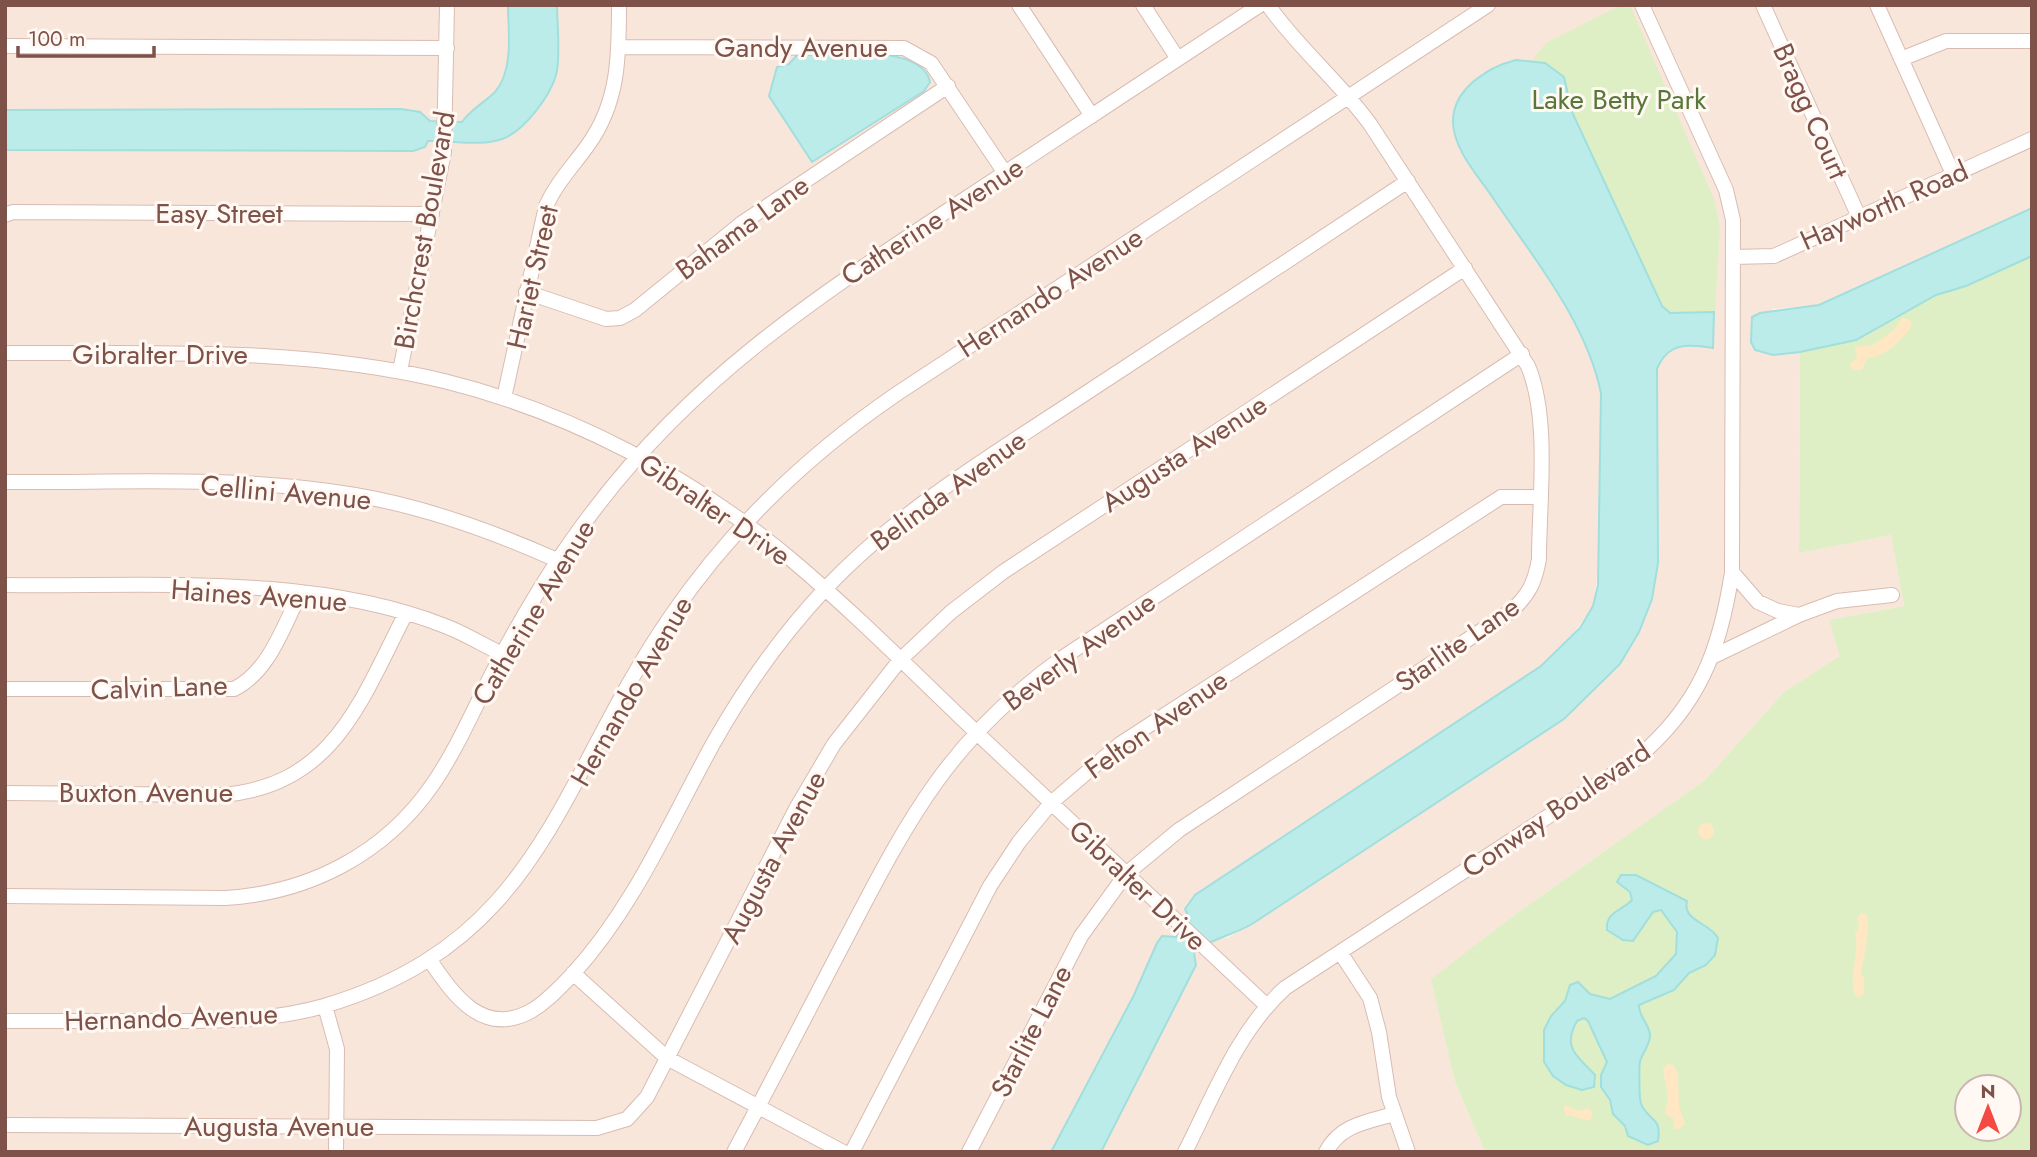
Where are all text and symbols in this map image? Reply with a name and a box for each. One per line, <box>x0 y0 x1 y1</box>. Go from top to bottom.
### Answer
scale bar <box>18 14 154 58</box>
text: 100 m <box>28 24 85 54</box>
street label: Gandy Avenue <box>714 27 888 68</box>
street label: Bragg Court <box>1762 37 1859 186</box>
park label: Lake Betty Park <box>1532 79 1707 120</box>
street label: Birchcrest Boulevard <box>383 108 466 352</box>
street label: Catherine Avenue <box>833 147 1032 296</box>
street label: Hayworth Road <box>1794 150 1975 261</box>
street label: Bahama Lane <box>667 165 818 290</box>
street label: Easy Street <box>155 193 283 234</box>
street label: Hariet Street <box>496 201 569 353</box>
street label: Hernando Avenue <box>949 217 1151 368</box>
street label: Gibralter Drive <box>72 334 248 375</box>
street label: Augusta Avenue <box>1093 384 1275 522</box>
street label: Belinda Avenue <box>862 420 1035 561</box>
street label: Gibralter Drive <box>630 443 799 576</box>
street label: Cellini Avenue <box>199 465 373 520</box>
street label: Catherine Avenue <box>462 512 605 713</box>
street label: Haines Avenue <box>169 569 349 622</box>
street label: Beverly Avenue <box>994 582 1164 721</box>
street label: Starlite Lane <box>1387 586 1528 702</box>
street label: Hernando Avenue <box>560 588 703 794</box>
street label: Felton Avenue <box>1076 660 1236 789</box>
street label: Calvin Lane <box>90 665 228 710</box>
street label: Conway Boulevard <box>1454 731 1659 888</box>
street label: Augusta Avenue <box>711 764 836 951</box>
street label: Buxton Avenue <box>59 772 233 813</box>
street label: Gibralter Drive <box>1059 810 1216 960</box>
street label: Starlite Lane <box>981 958 1082 1105</box>
street label: Hernando Avenue <box>63 993 279 1042</box>
north arrow <box>1953 1073 2023 1143</box>
text: N <box>1980 1078 1996 1105</box>
street label: Augusta Avenue <box>184 1106 374 1147</box>

